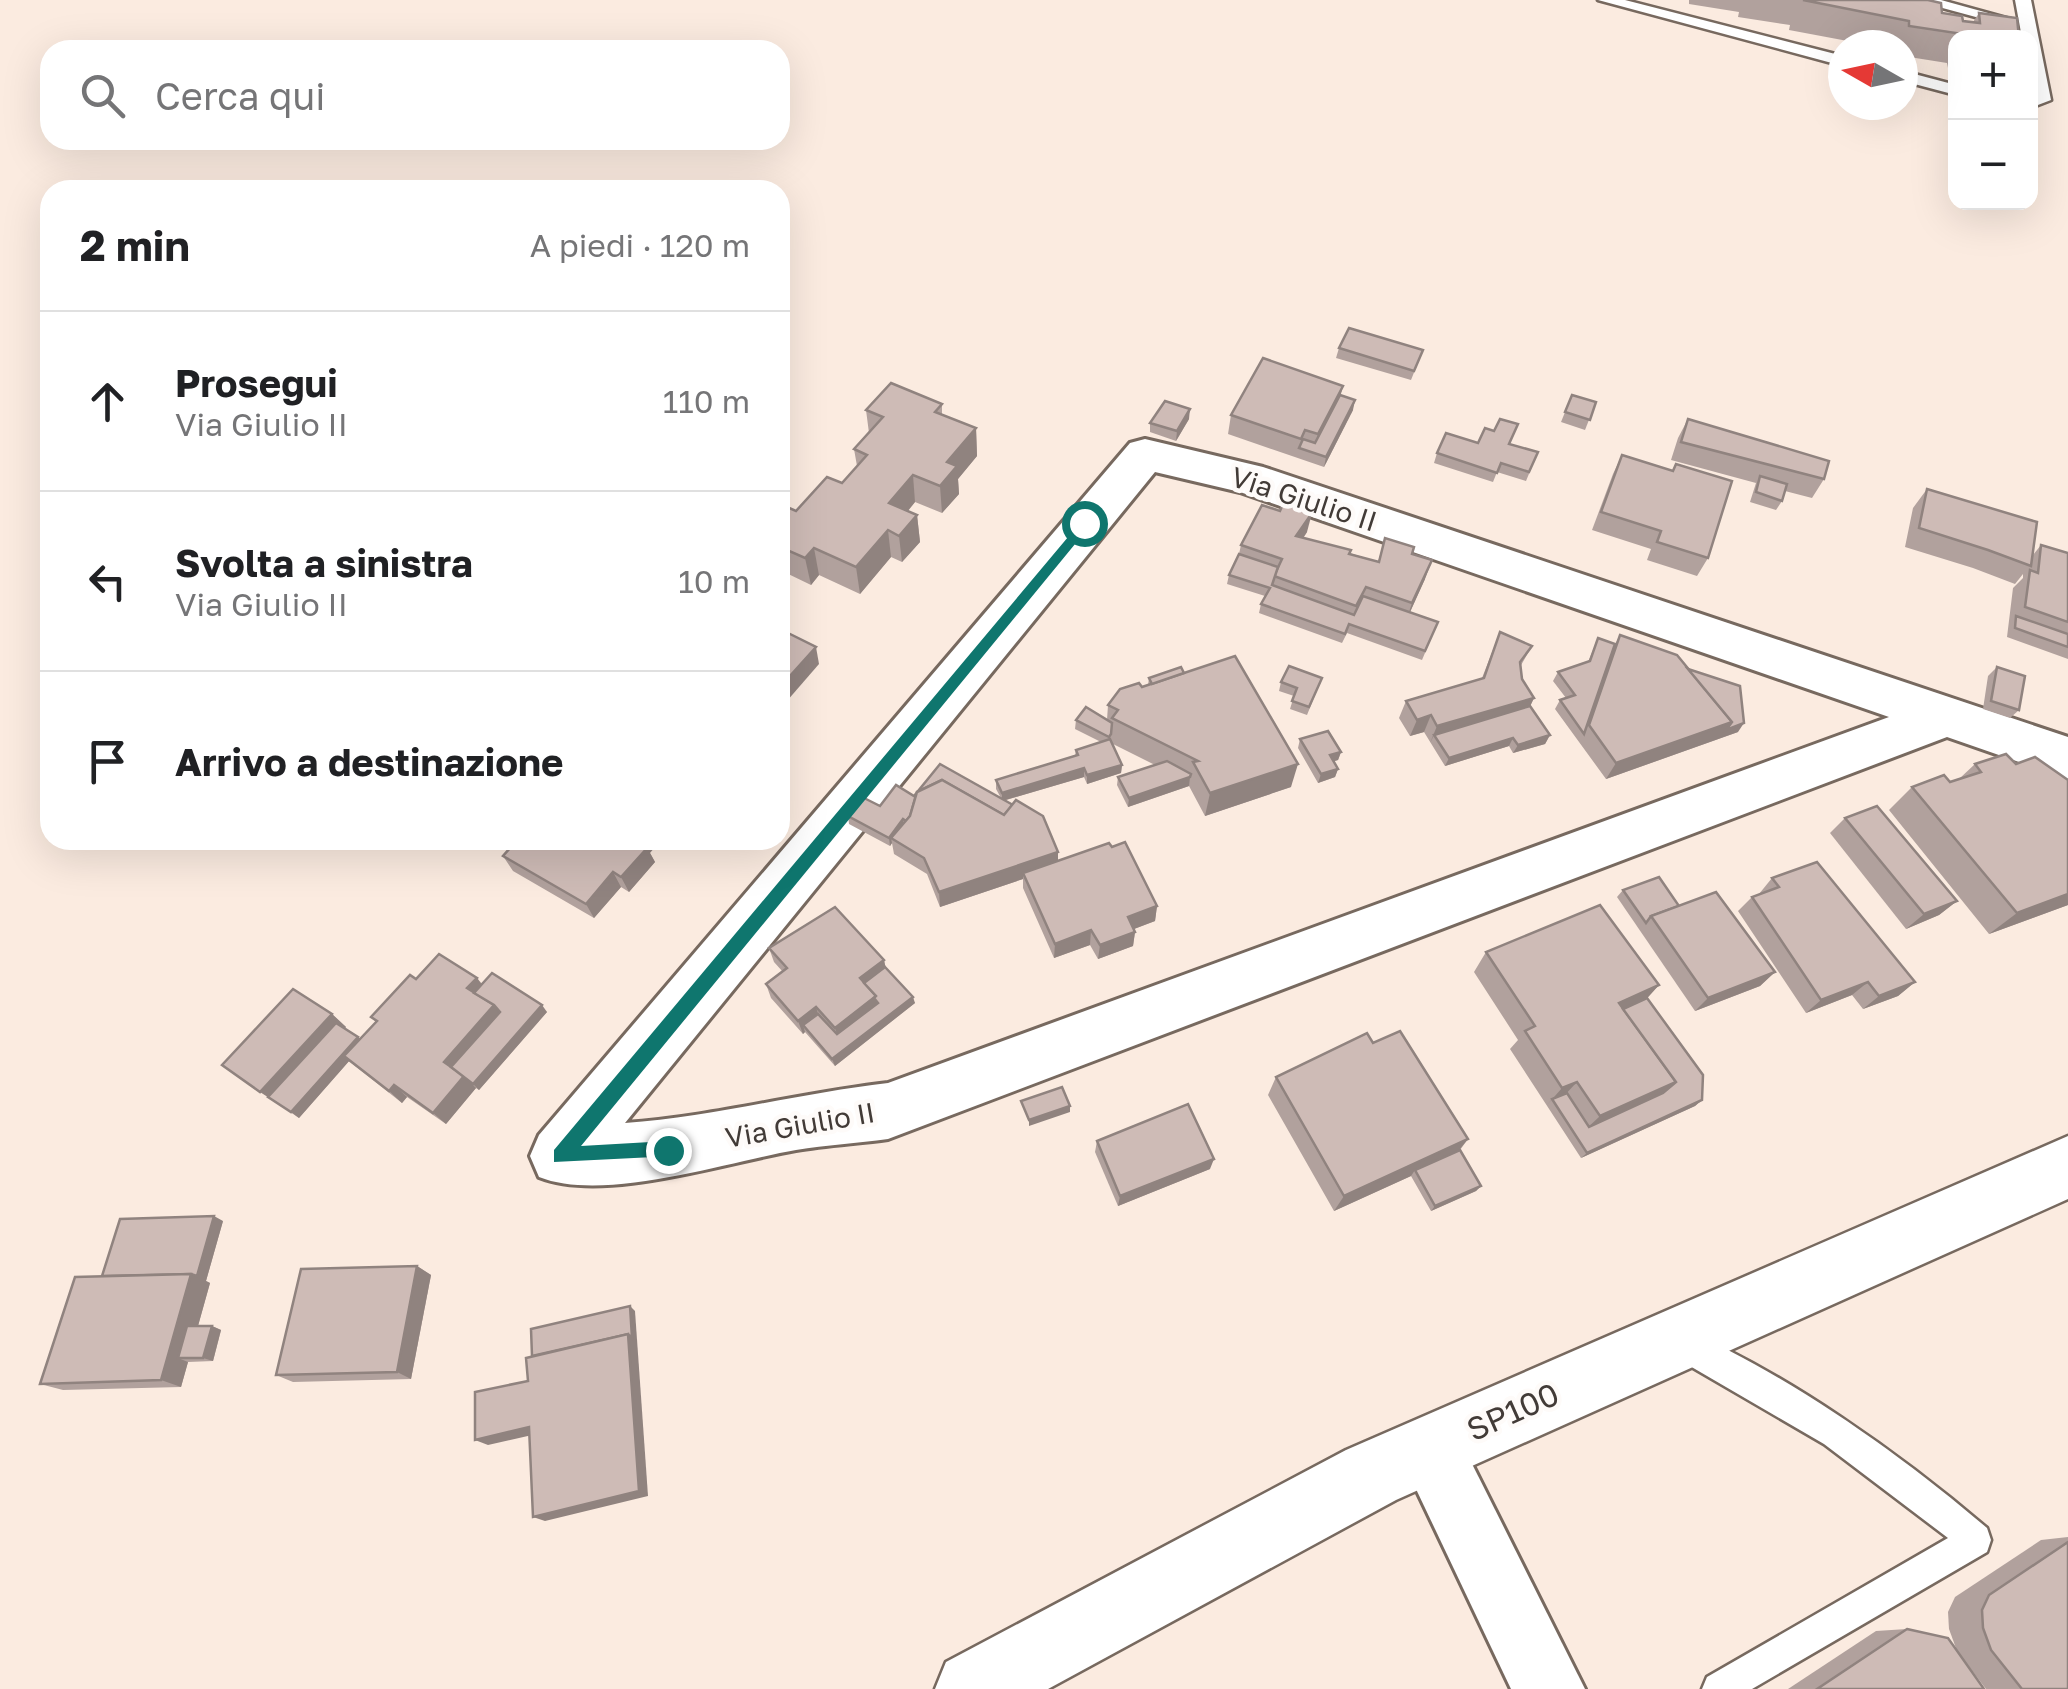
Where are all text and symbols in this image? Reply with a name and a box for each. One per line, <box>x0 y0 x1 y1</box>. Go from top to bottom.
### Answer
north arrow <box>1828 30 1918 120</box>
map controls <box>1948 30 2038 210</box>
button: + <box>1948 30 2038 120</box>
search box <box>40 40 790 150</box>
icon: search <box>75 68 130 123</box>
text: Cerca qui <box>155 73 326 118</box>
button: − <box>1948 120 2038 210</box>
text: 2 min <box>80 220 190 270</box>
text: A piedi · 120 m <box>530 226 750 264</box>
text: Prosegui <box>175 360 338 405</box>
icon: ahead <box>80 374 135 429</box>
text: 110 m <box>663 382 750 420</box>
text: Via Giulio II <box>175 405 348 443</box>
street label: Via Giulio II <box>1227 459 1381 538</box>
route start <box>1062 501 1108 547</box>
text: Svolta a sinistra <box>175 540 473 585</box>
icon: left <box>80 554 135 609</box>
text: 10 m <box>678 562 750 600</box>
text: Via Giulio II <box>175 585 348 623</box>
icon: arrive <box>80 734 135 789</box>
text: Arrivo a destinazione <box>175 739 563 784</box>
street label: Via Giulio II <box>723 1095 877 1154</box>
route end <box>646 1128 692 1174</box>
street label: SP100 <box>1461 1374 1564 1448</box>

